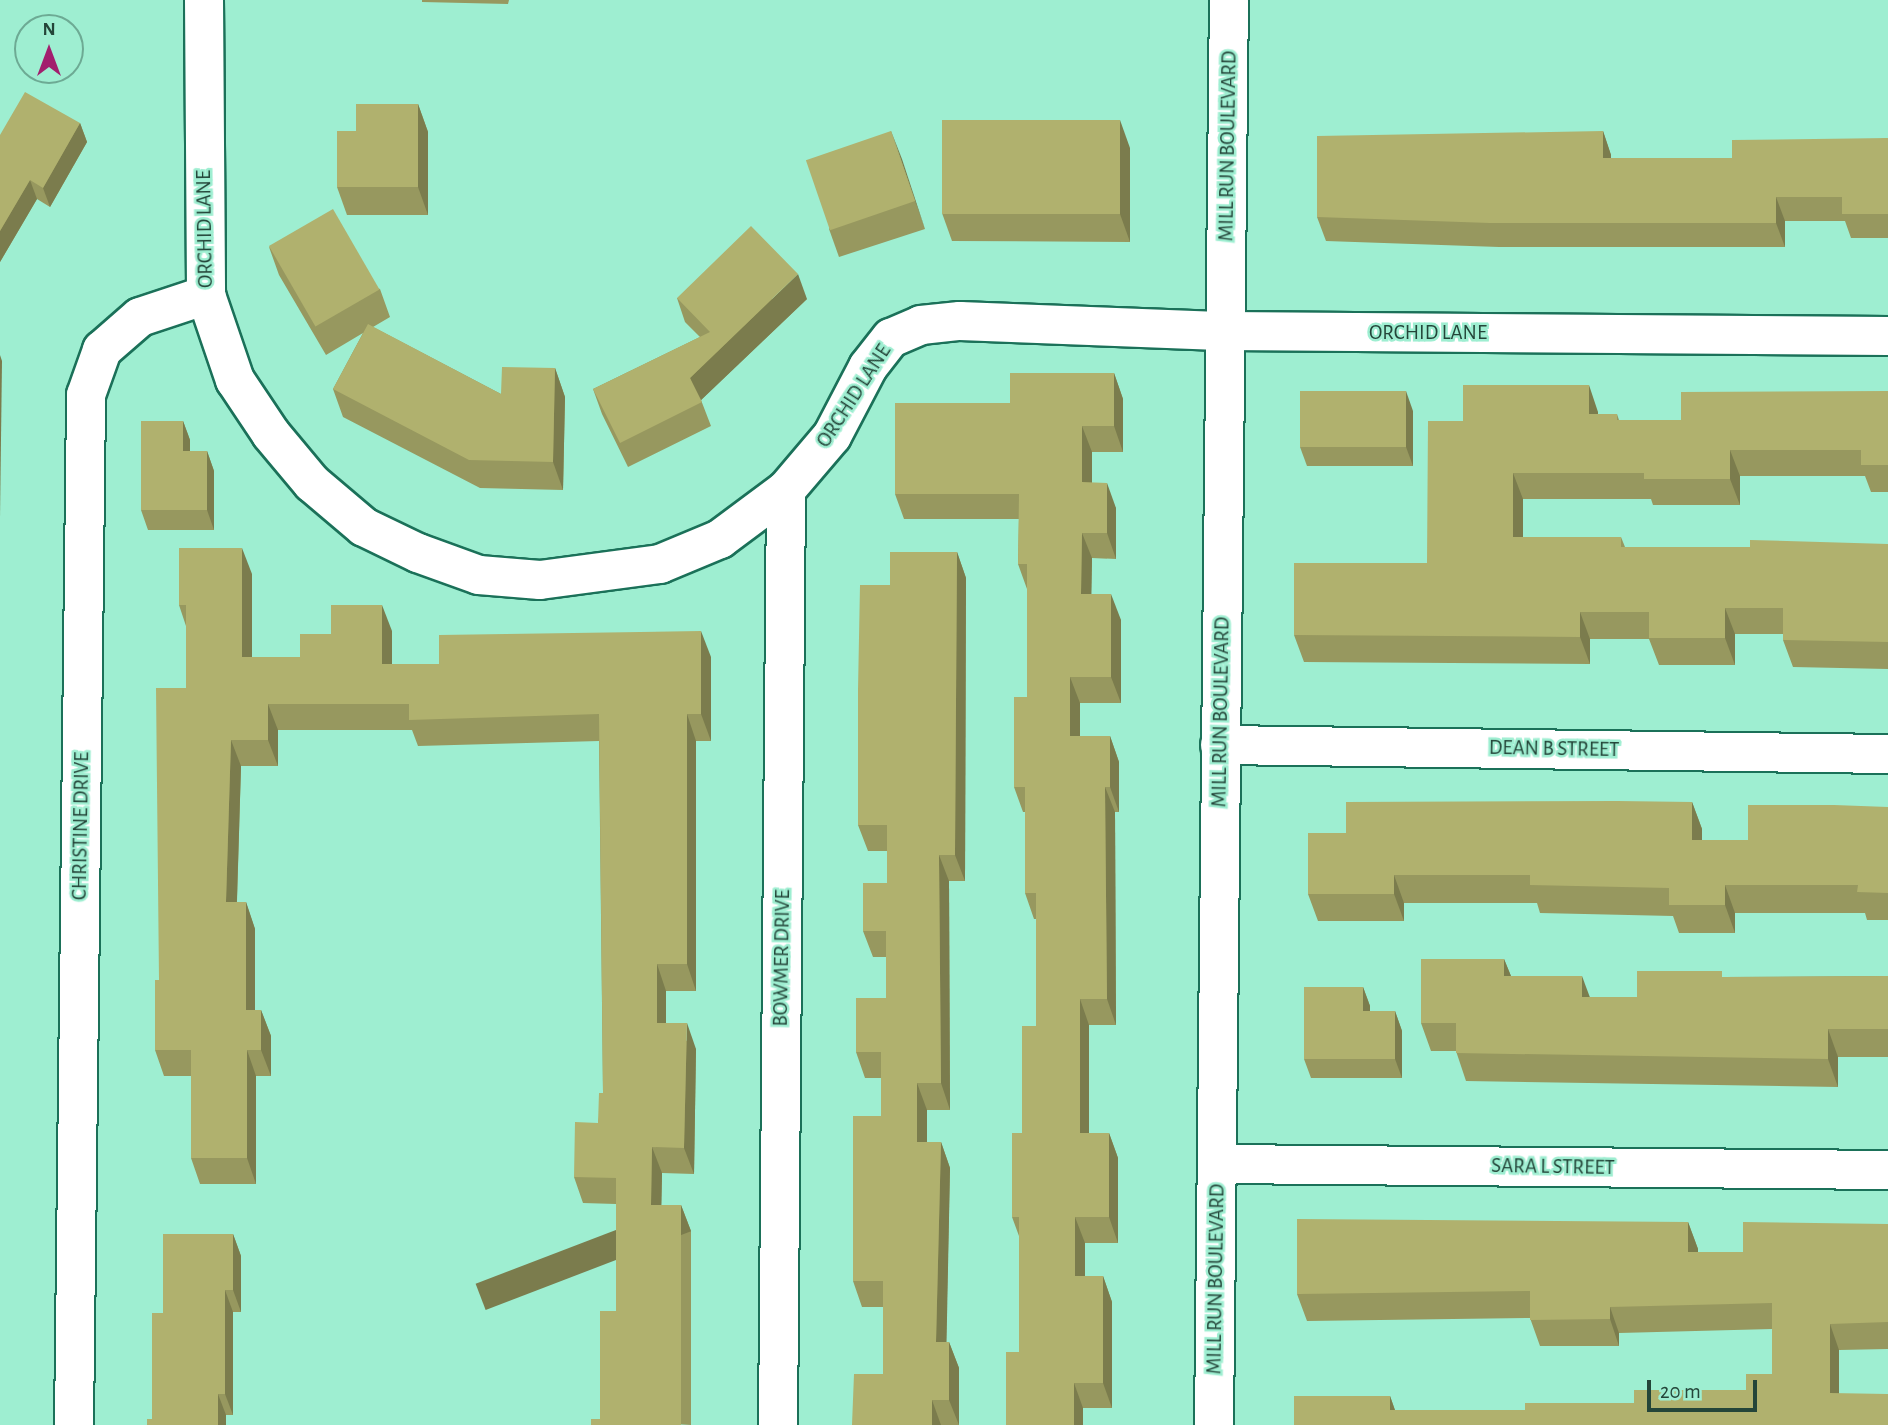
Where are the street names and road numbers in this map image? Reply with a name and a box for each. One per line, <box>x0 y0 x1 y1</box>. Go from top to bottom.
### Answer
street label: MILL RUN BOULEVARD <box>1214 50 1242 242</box>
street label: ORCHID LANE <box>191 170 219 288</box>
street label: ORCHID LANE <box>1369 320 1487 346</box>
street label: ORCHID LANE <box>811 340 897 452</box>
street label: MILL RUN BOULEVARD <box>1207 616 1235 808</box>
street label: DEAN B STREET <box>1489 735 1619 763</box>
street label: CHRISTINE DRIVE <box>67 752 95 900</box>
street label: BOWMER DRIVE <box>768 889 796 1027</box>
street label: SARA L STREET <box>1491 1153 1615 1181</box>
street label: MILL RUN BOULEVARD <box>1202 1183 1230 1375</box>

